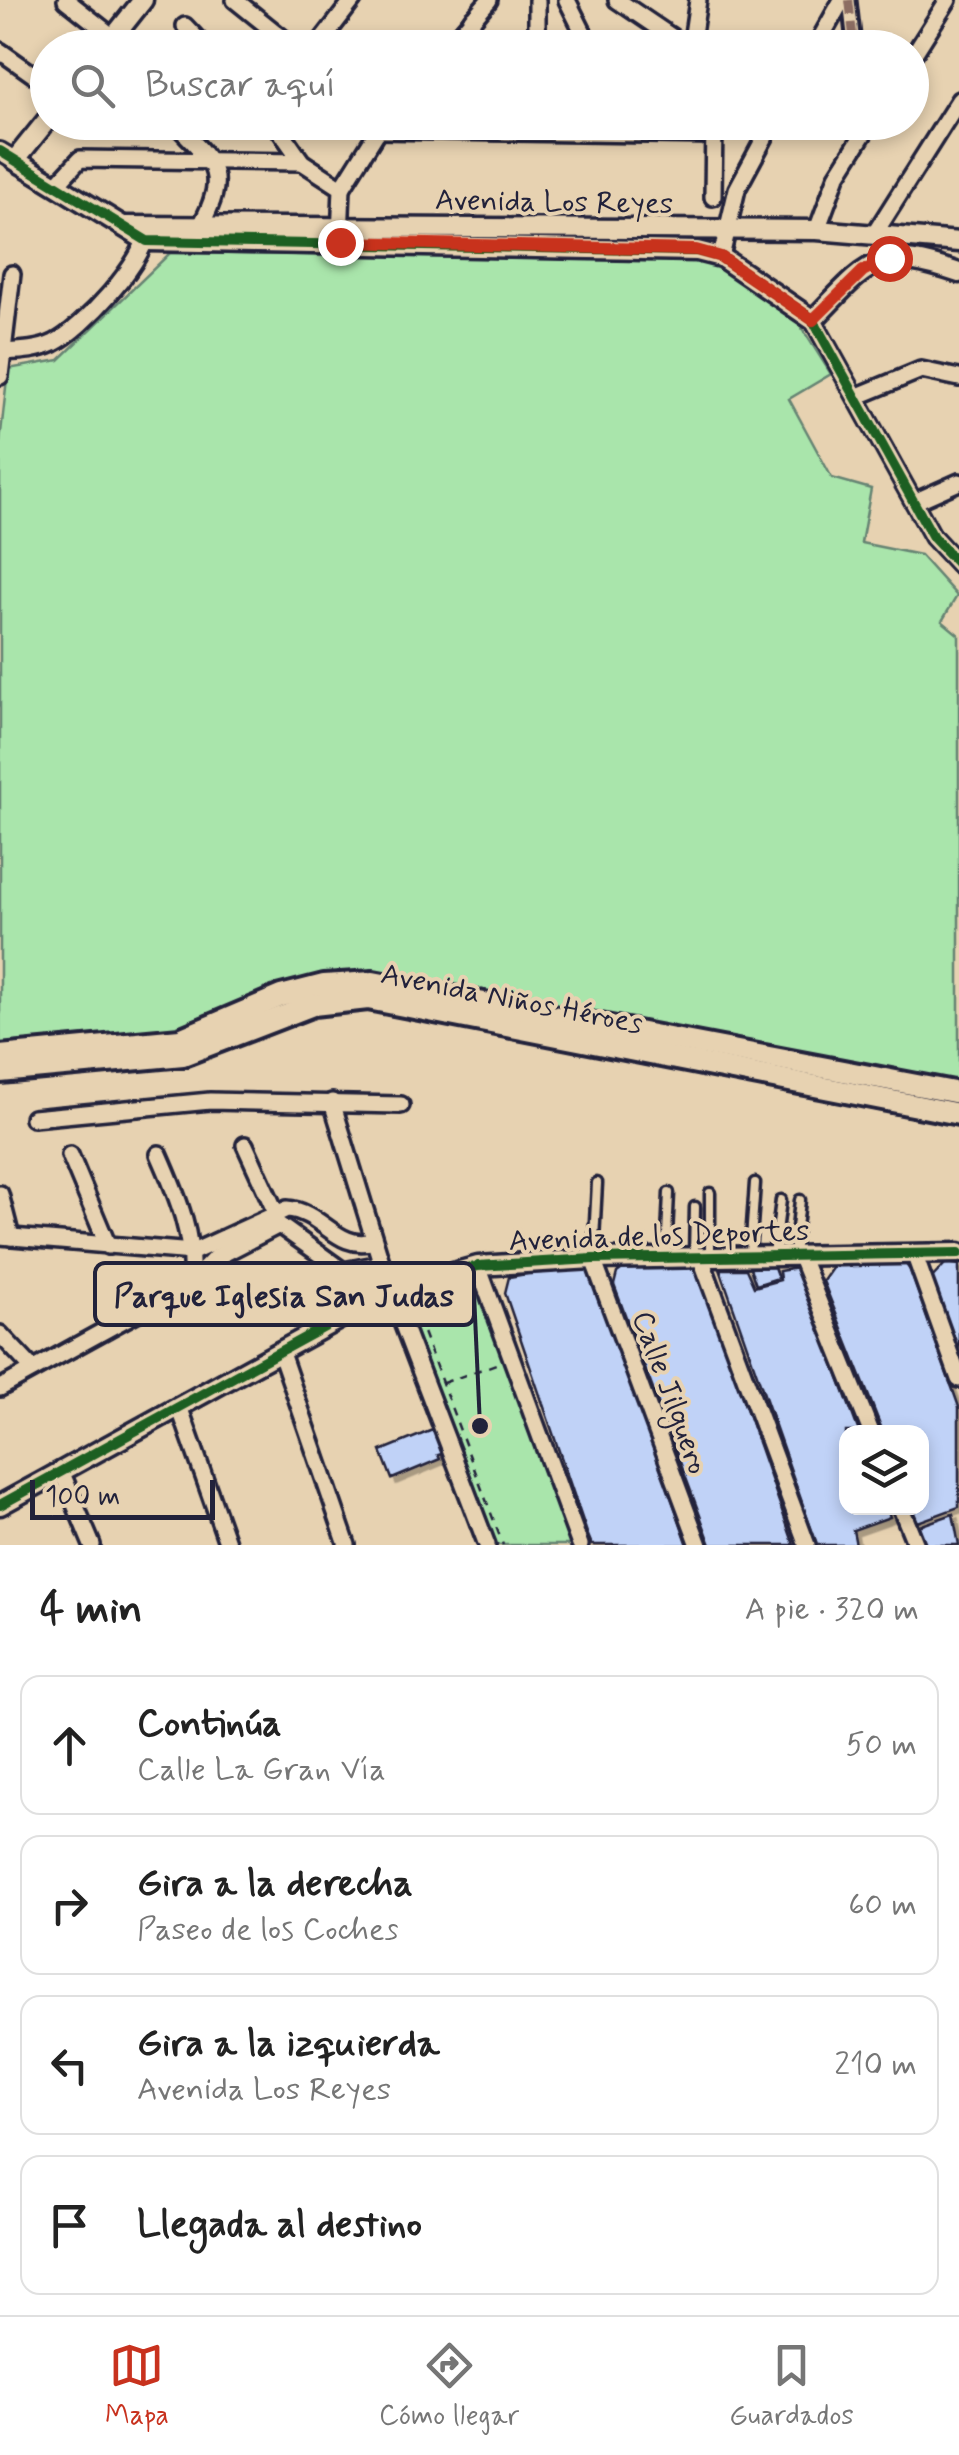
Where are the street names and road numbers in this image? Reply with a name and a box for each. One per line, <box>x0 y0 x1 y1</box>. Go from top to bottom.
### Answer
street label: Avenida Los Reyes <box>435 181 673 224</box>
street label: Avenida Niños Héroes <box>377 955 646 1044</box>
street label: Avenida de los Deportes <box>508 1212 810 1261</box>
street label: Calle Jilguero <box>620 1306 717 1480</box>

